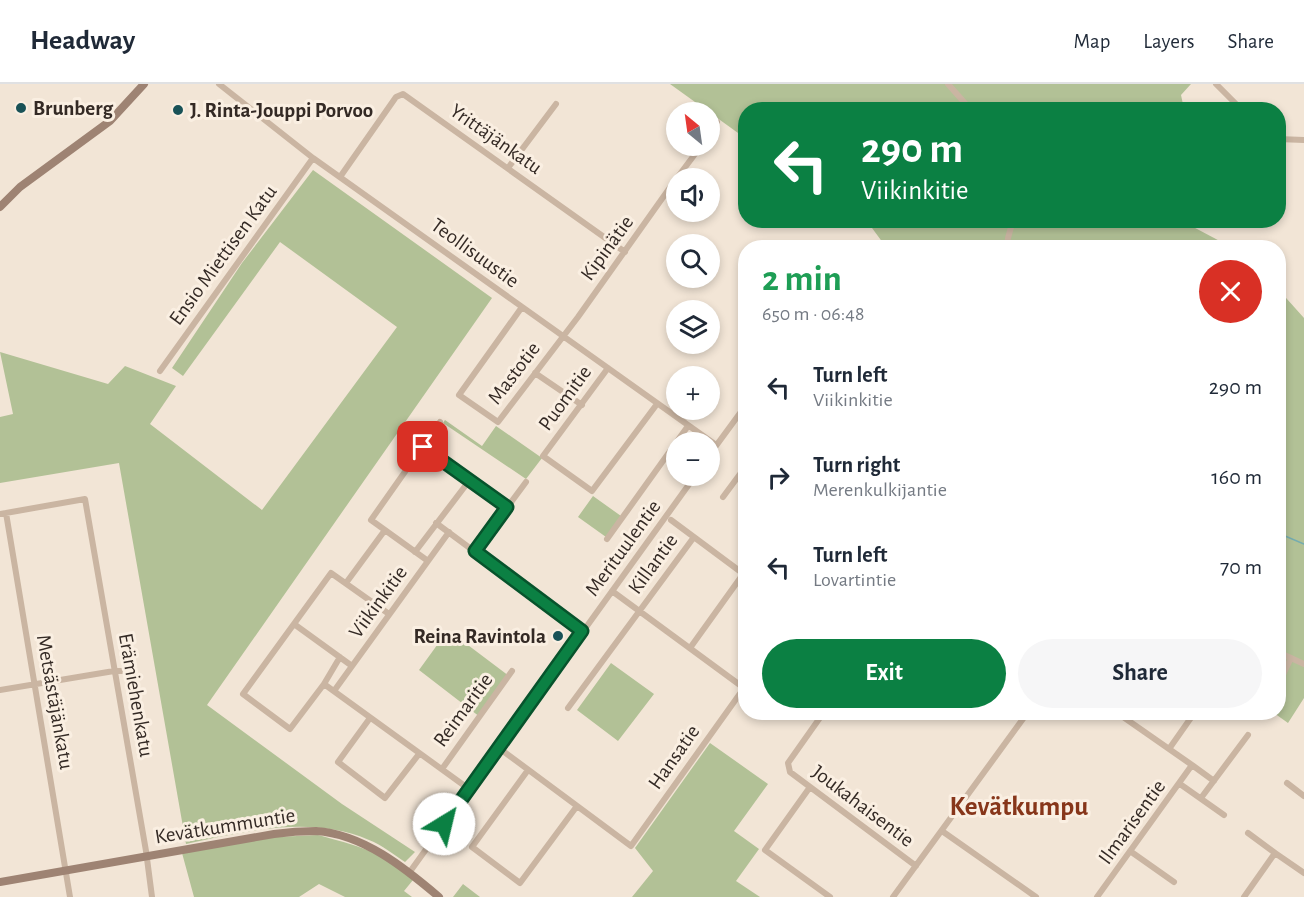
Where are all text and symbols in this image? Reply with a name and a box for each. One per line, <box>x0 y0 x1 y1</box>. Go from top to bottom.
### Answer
text: Headway <box>30 27 135 55</box>
text: Map <box>1074 31 1110 52</box>
text: Layers <box>1143 31 1194 52</box>
text: Share <box>1227 31 1274 52</box>
place label: Brunberg <box>33 98 113 119</box>
place label: J. Rinta-Jouppi Porvoo <box>190 100 373 121</box>
street label: Yrittäjänkatu <box>446 100 546 178</box>
marker: Brunberg <box>14 101 28 115</box>
north arrow <box>666 102 720 156</box>
map controls <box>666 102 720 486</box>
marker: J. Rinta-Jouppi Porvoo <box>171 103 185 117</box>
icon: left <box>762 126 840 204</box>
text: 290 m <box>861 128 963 170</box>
button: sound <box>666 168 720 222</box>
text: Viikinkitie <box>861 177 969 204</box>
street label: Ensio Miettisen Katu <box>165 181 281 329</box>
street label: Kipinätie <box>577 212 637 284</box>
street label: Teollisuustie <box>427 214 523 292</box>
button: search <box>666 234 720 288</box>
button: close <box>1199 260 1262 323</box>
text: 2 min <box>762 261 842 297</box>
button: layers <box>666 300 720 354</box>
text: 650 m · 06:48 <box>762 304 864 324</box>
street label: Mastotie <box>484 338 544 408</box>
street label: Puomitie <box>535 362 595 434</box>
text: Turn left <box>813 364 887 386</box>
button: + <box>666 366 720 420</box>
icon: left <box>762 371 795 404</box>
text: 290 m <box>1209 376 1262 398</box>
text: Viikinkitie <box>813 390 893 410</box>
pin <box>397 421 448 472</box>
icon: arrive <box>406 430 439 463</box>
button: − <box>666 432 720 486</box>
text: Turn right <box>813 454 900 476</box>
icon: right <box>762 461 795 494</box>
text: 160 m <box>1211 466 1262 488</box>
text: Merenkulkijantie <box>813 480 947 500</box>
street label: Merituulentie <box>581 496 665 600</box>
street label: Killantie <box>624 530 682 598</box>
text: Turn left <box>813 544 887 566</box>
icon: left <box>762 551 795 584</box>
text: 70 m <box>1220 556 1262 578</box>
street label: Viikinkitie <box>345 562 411 642</box>
text: Lovartintie <box>813 570 896 590</box>
place label: Reina Ravintola <box>414 626 546 647</box>
marker: Reina Ravintola <box>551 629 565 643</box>
street label: Erämiehenkatu <box>115 632 157 759</box>
street label: Metsästäjänkatu <box>33 633 77 771</box>
button: Exit <box>762 639 1006 708</box>
button: Share <box>1018 639 1262 708</box>
street label: Reimaritie <box>429 669 497 751</box>
street label: Hansatie <box>644 721 704 793</box>
street label: Joukahaisentie <box>808 761 918 851</box>
street label: Ilmarisentie <box>1095 776 1169 868</box>
position arrow <box>412 792 476 856</box>
district label: Kevätkumpu <box>950 793 1088 820</box>
street label: Kevätkummuntie <box>153 805 297 847</box>

